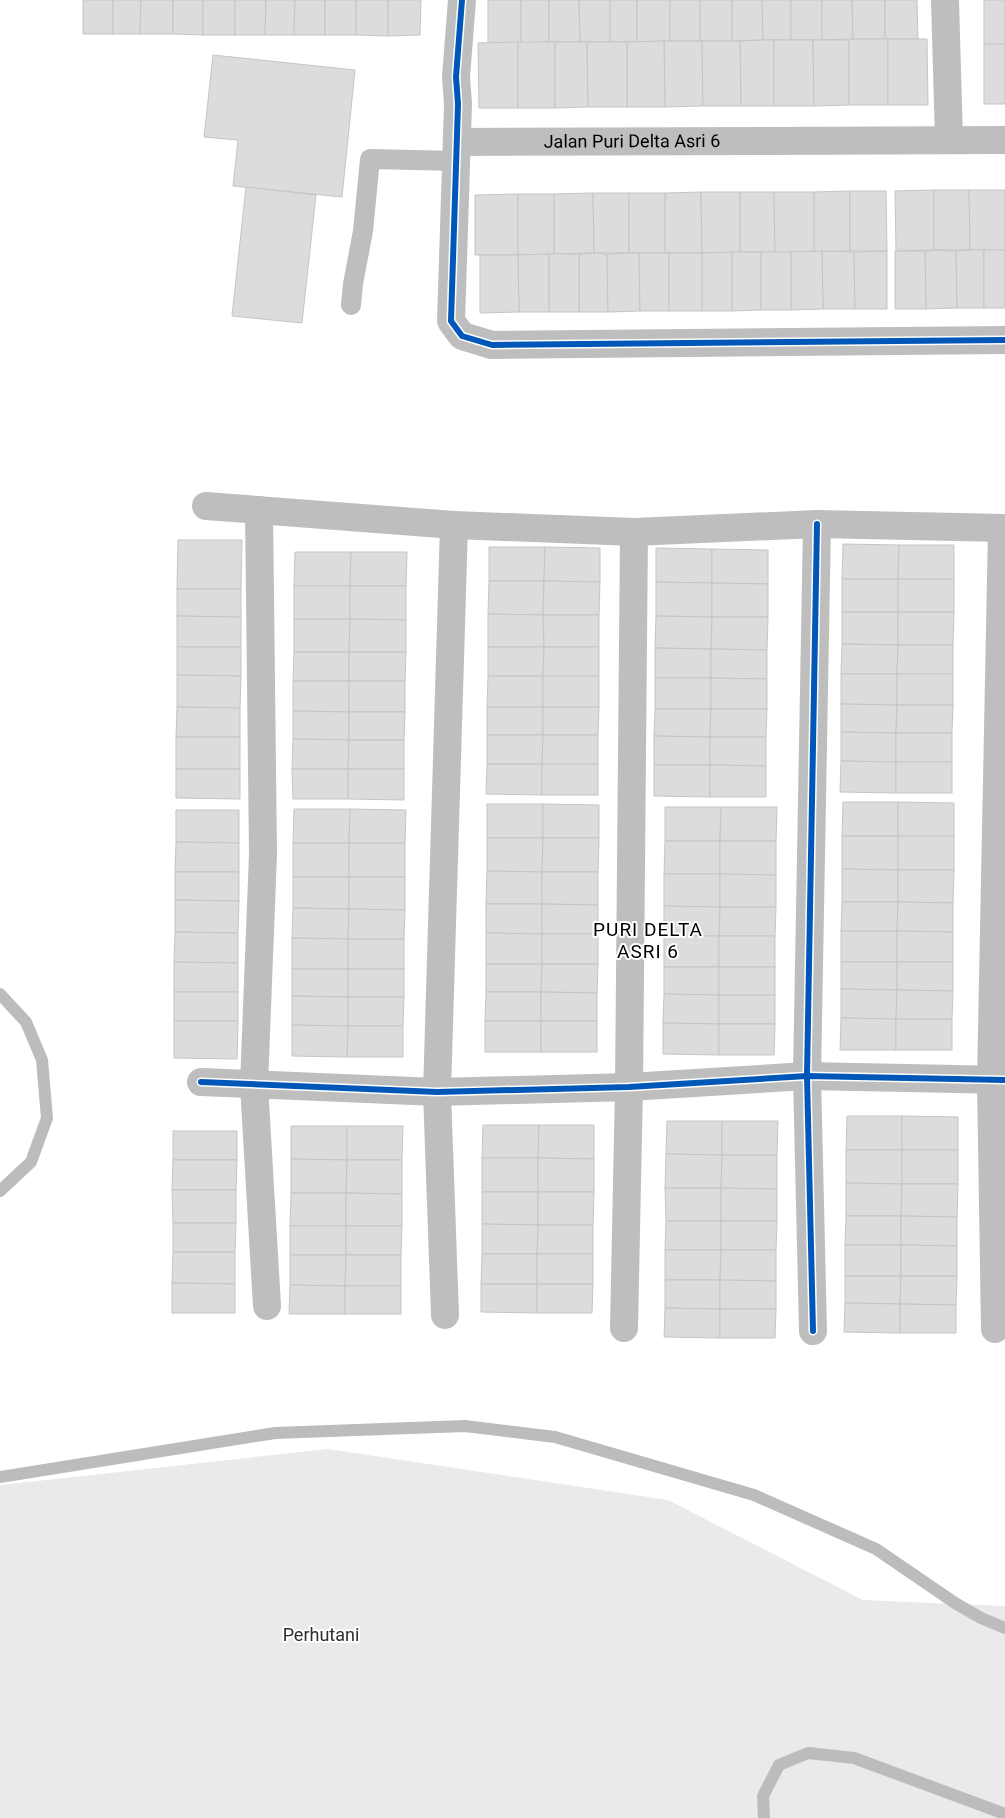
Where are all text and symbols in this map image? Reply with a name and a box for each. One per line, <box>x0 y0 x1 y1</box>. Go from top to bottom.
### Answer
street label: Jalan Puri Delta Asri 6 <box>544 130 720 152</box>
district label: PURI DELTA ASRI 6 <box>593 918 703 963</box>
park label: Perhutani <box>283 1624 359 1645</box>

